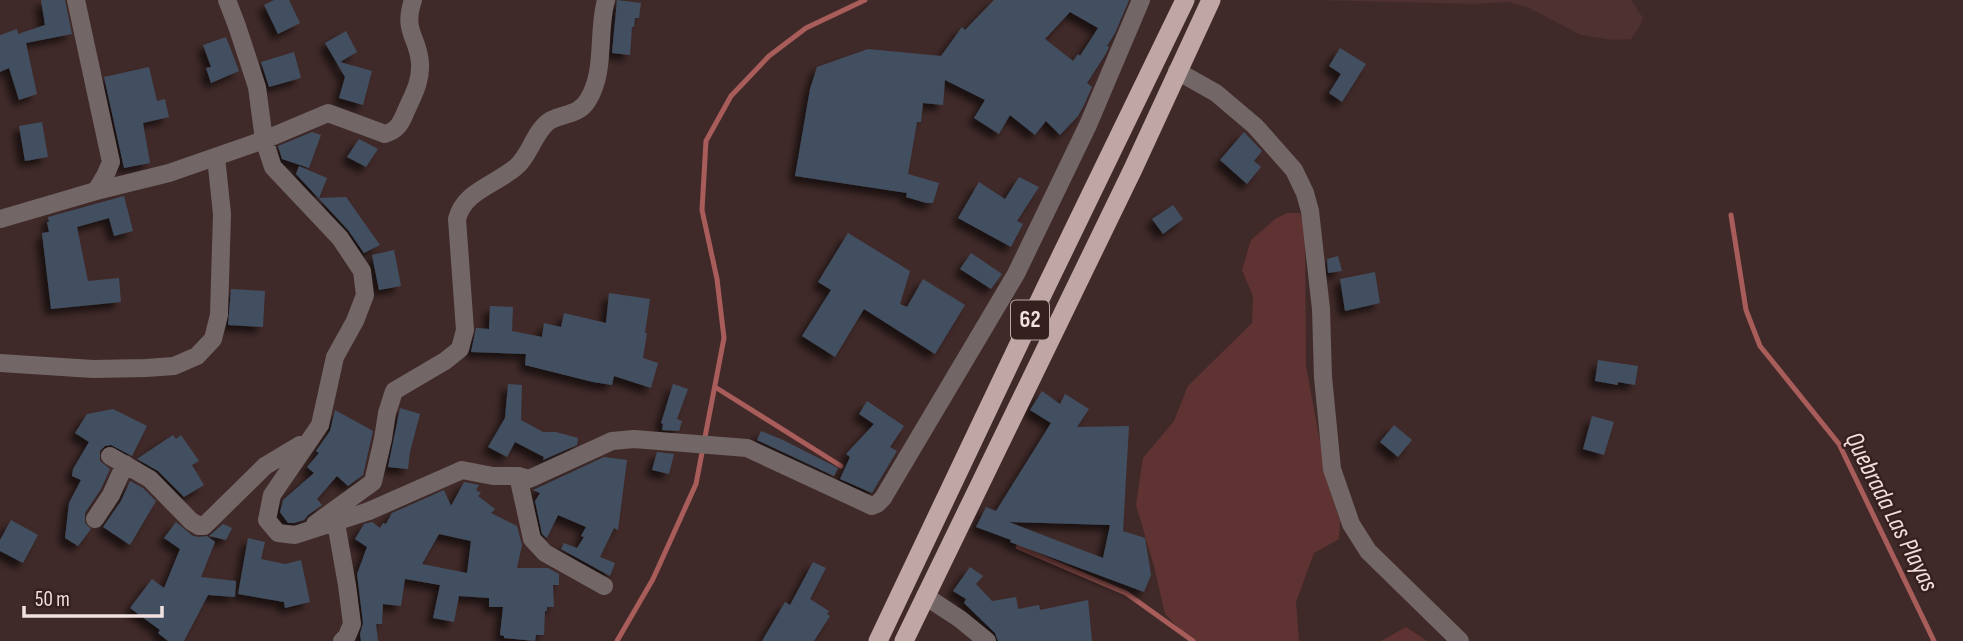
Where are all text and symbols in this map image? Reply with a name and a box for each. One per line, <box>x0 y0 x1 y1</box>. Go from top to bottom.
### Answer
road number: 62 <box>1011 300 1049 340</box>
water label: Quebrada Las Playas <box>1838 427 1944 597</box>
scale bar <box>24 574 163 618</box>
text: 50 m <box>35 587 70 612</box>

